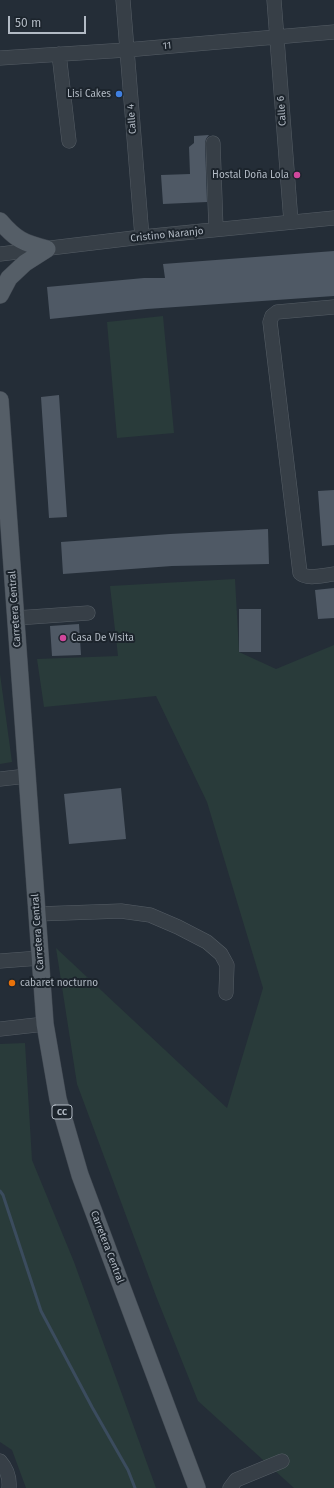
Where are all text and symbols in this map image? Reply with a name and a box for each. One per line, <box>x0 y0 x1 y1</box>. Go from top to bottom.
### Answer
scale bar <box>10 8 88 34</box>
text: 50 m <box>15 16 41 30</box>
street label: 11 <box>162 40 172 52</box>
place label: Lisi Cakes <box>67 88 111 100</box>
marker: Lisi Cakes <box>114 89 124 99</box>
street label: Calle 6 <box>275 96 289 126</box>
street label: Calle 4 <box>125 103 139 135</box>
place label: Hostal Doña Lola <box>212 169 289 181</box>
marker: Hostal Doña Lola <box>292 170 302 180</box>
street label: Cristino Naranjo <box>130 225 204 245</box>
street label: Carretera Central <box>6 570 24 648</box>
place label: Casa De Visita <box>71 632 134 644</box>
marker: Casa De Visita <box>58 633 68 643</box>
street label: Carretera Central <box>29 893 47 971</box>
place label: cabaret nocturno <box>20 977 98 989</box>
marker: cabaret nocturno <box>7 978 17 988</box>
road number: CC <box>52 1105 72 1119</box>
street label: Carretera Central <box>88 1209 126 1285</box>

